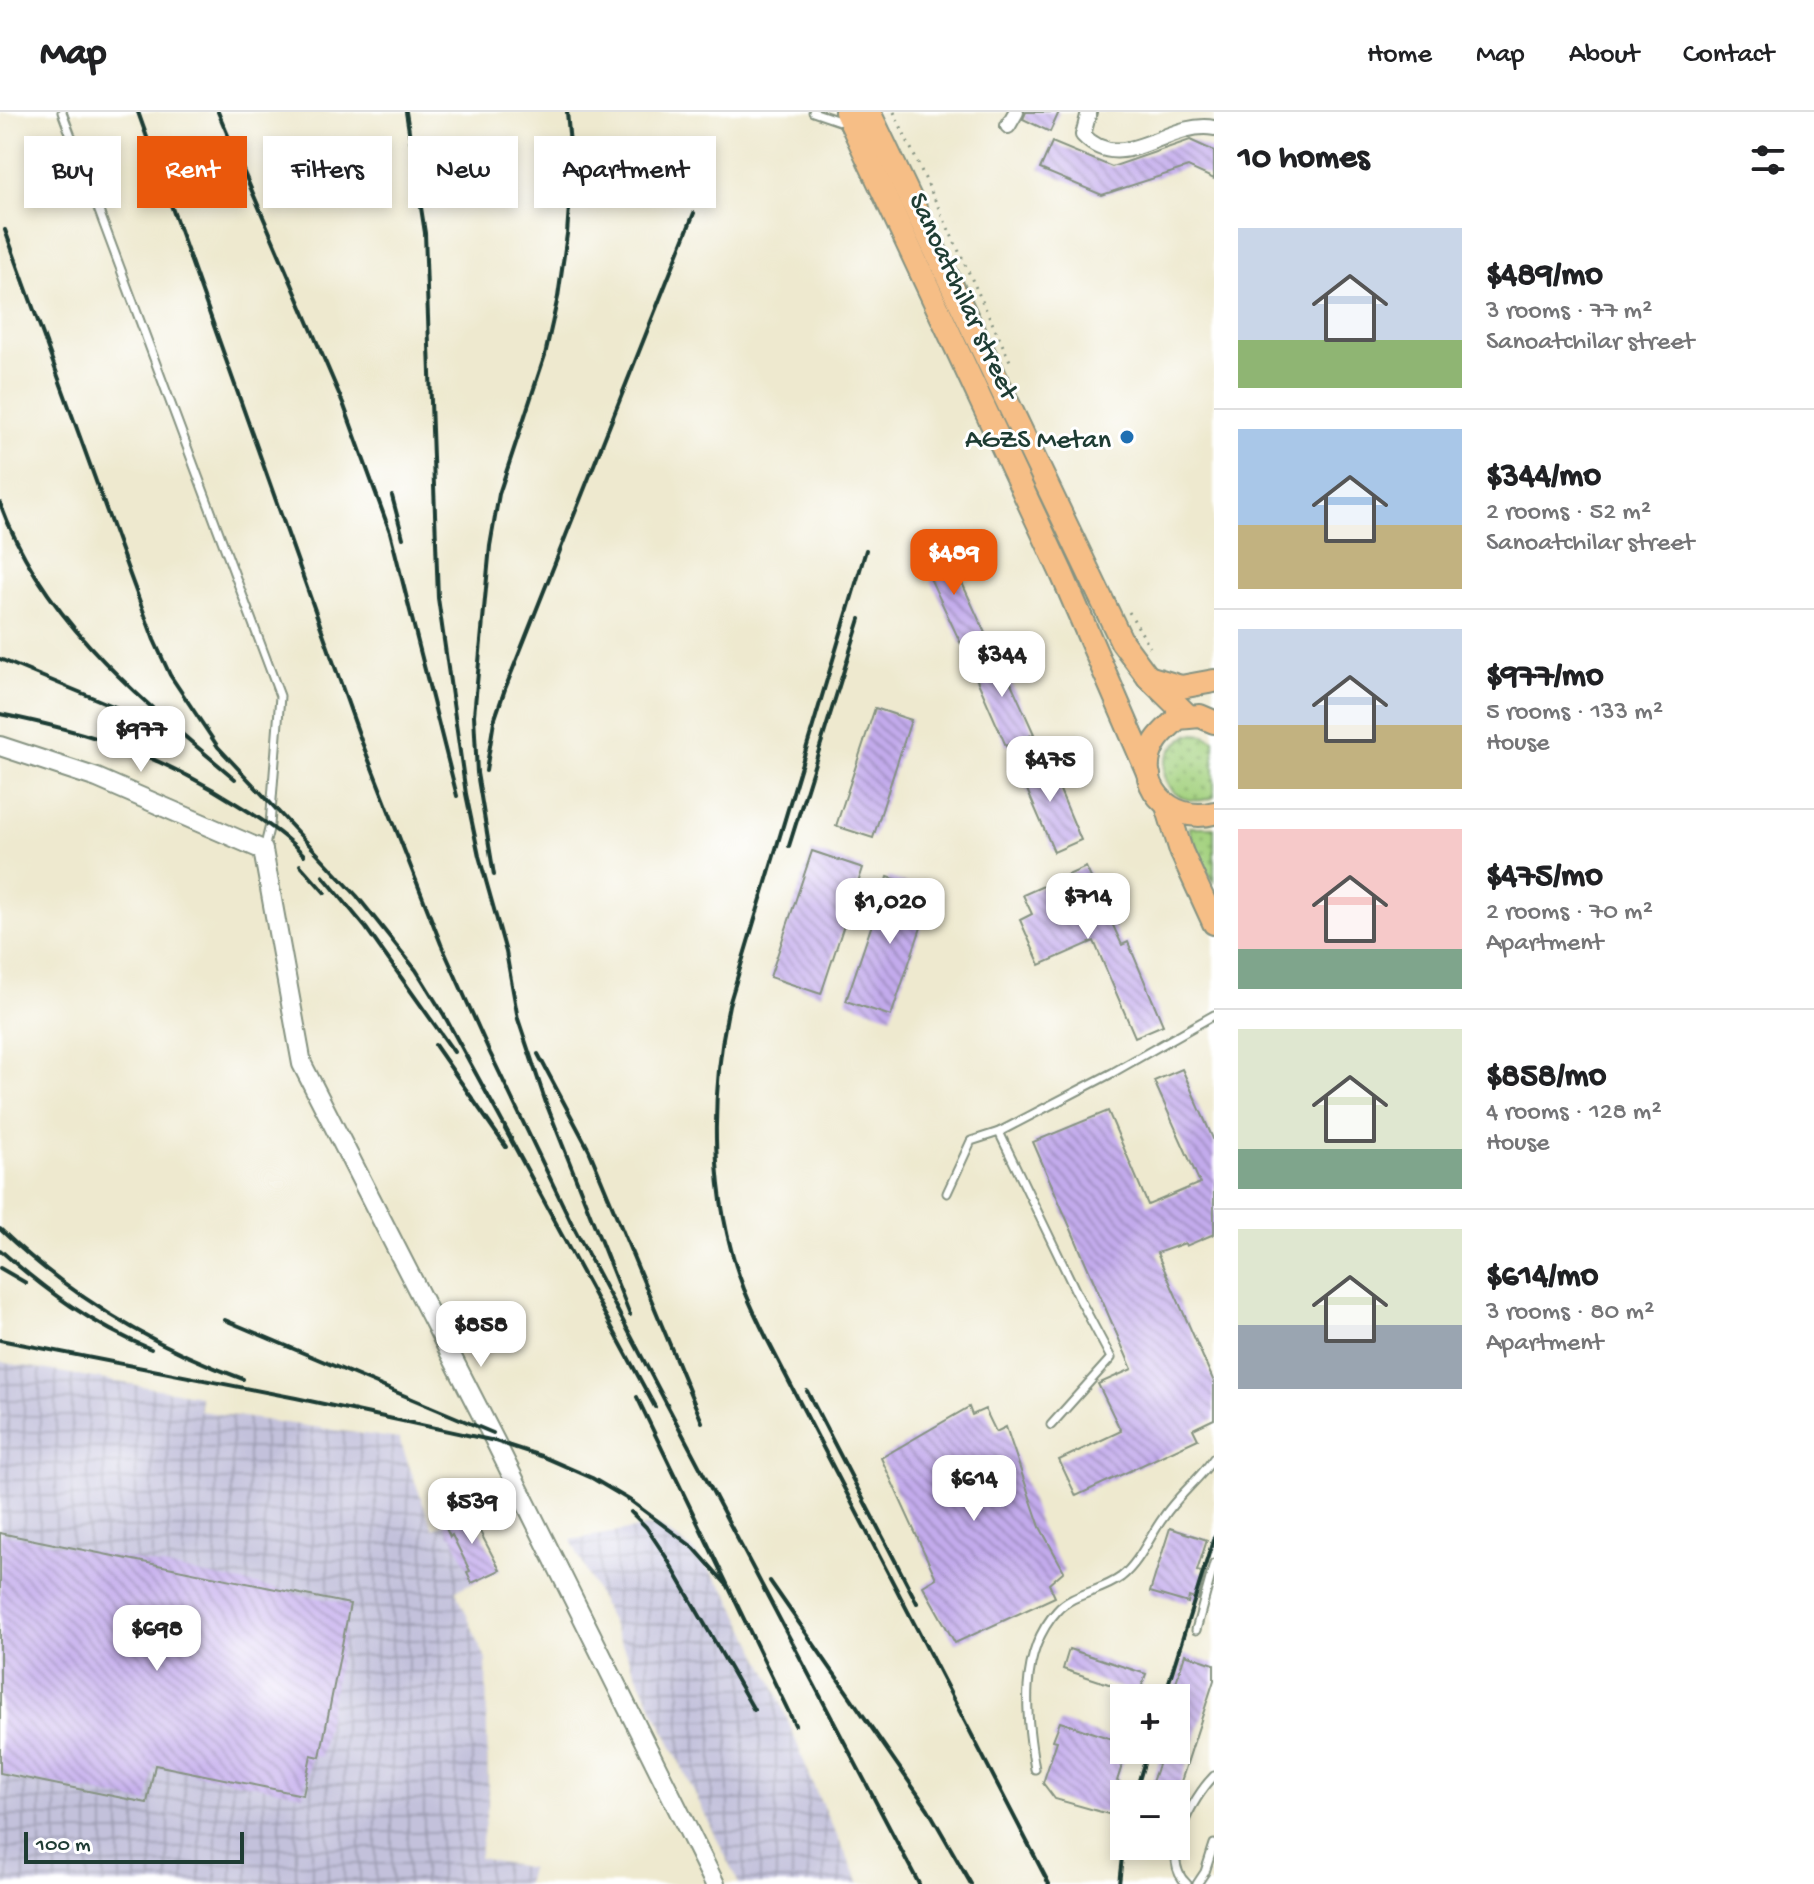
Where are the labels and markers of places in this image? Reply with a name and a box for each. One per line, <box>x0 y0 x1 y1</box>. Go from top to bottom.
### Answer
place label: AGZS Metan <box>965 425 1112 458</box>
marker: AGZS Metan <box>1118 428 1136 446</box>
pin: $489 <box>907 529 1001 597</box>
pin: $344 <box>955 631 1049 699</box>
pin: $977 <box>94 706 188 774</box>
pin: $475 <box>1003 736 1097 804</box>
pin: $714 <box>1041 873 1135 941</box>
pin: $1,020 <box>825 878 955 946</box>
pin: $858 <box>434 1301 528 1369</box>
pin: $614 <box>927 1455 1021 1523</box>
pin: $539 <box>425 1478 519 1546</box>
pin: $698 <box>110 1605 204 1673</box>

